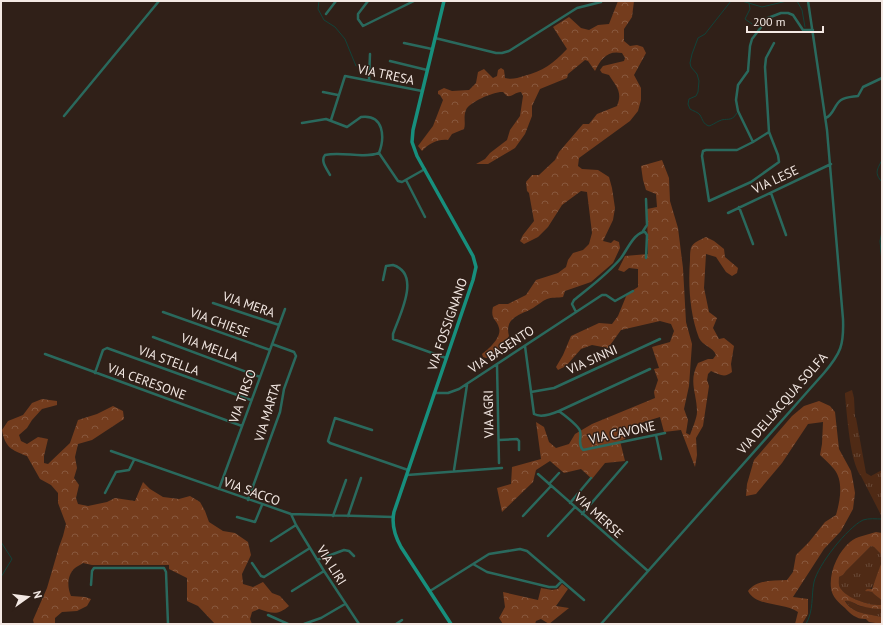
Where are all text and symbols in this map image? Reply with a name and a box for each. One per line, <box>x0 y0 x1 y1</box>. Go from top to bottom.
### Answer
scale bar <box>747 8 823 34</box>
text: 200 m <box>753 14 786 29</box>
street label: VIA TRESA <box>355 60 416 89</box>
street label: VIA LESE <box>748 161 801 198</box>
street label: VIA FOSSIGNANO <box>423 276 471 374</box>
street label: VIA MERA <box>220 287 277 321</box>
street label: VIA CHIESE <box>187 303 252 341</box>
street label: VIA BASENTO <box>464 322 537 378</box>
street label: VIA MELLA <box>178 329 241 366</box>
street label: VIA STELLA <box>135 341 202 380</box>
street label: VIA SINNI <box>563 341 620 379</box>
street label: VIA DELL'ACQUA SOLFA <box>733 349 831 458</box>
street label: VIA CERESONE <box>104 359 188 404</box>
street label: VIA TIRSO <box>225 367 260 426</box>
street label: VIA MARTA <box>250 380 285 445</box>
street label: VIA AGRI <box>480 390 497 439</box>
street label: VIA CAVONE <box>586 417 657 448</box>
street label: VIA SACCO <box>220 473 283 510</box>
street label: VIA MERSE <box>570 488 627 542</box>
street label: VIA LIRI <box>312 541 350 588</box>
north arrow <box>8 577 48 617</box>
text: N <box>30 589 45 600</box>

